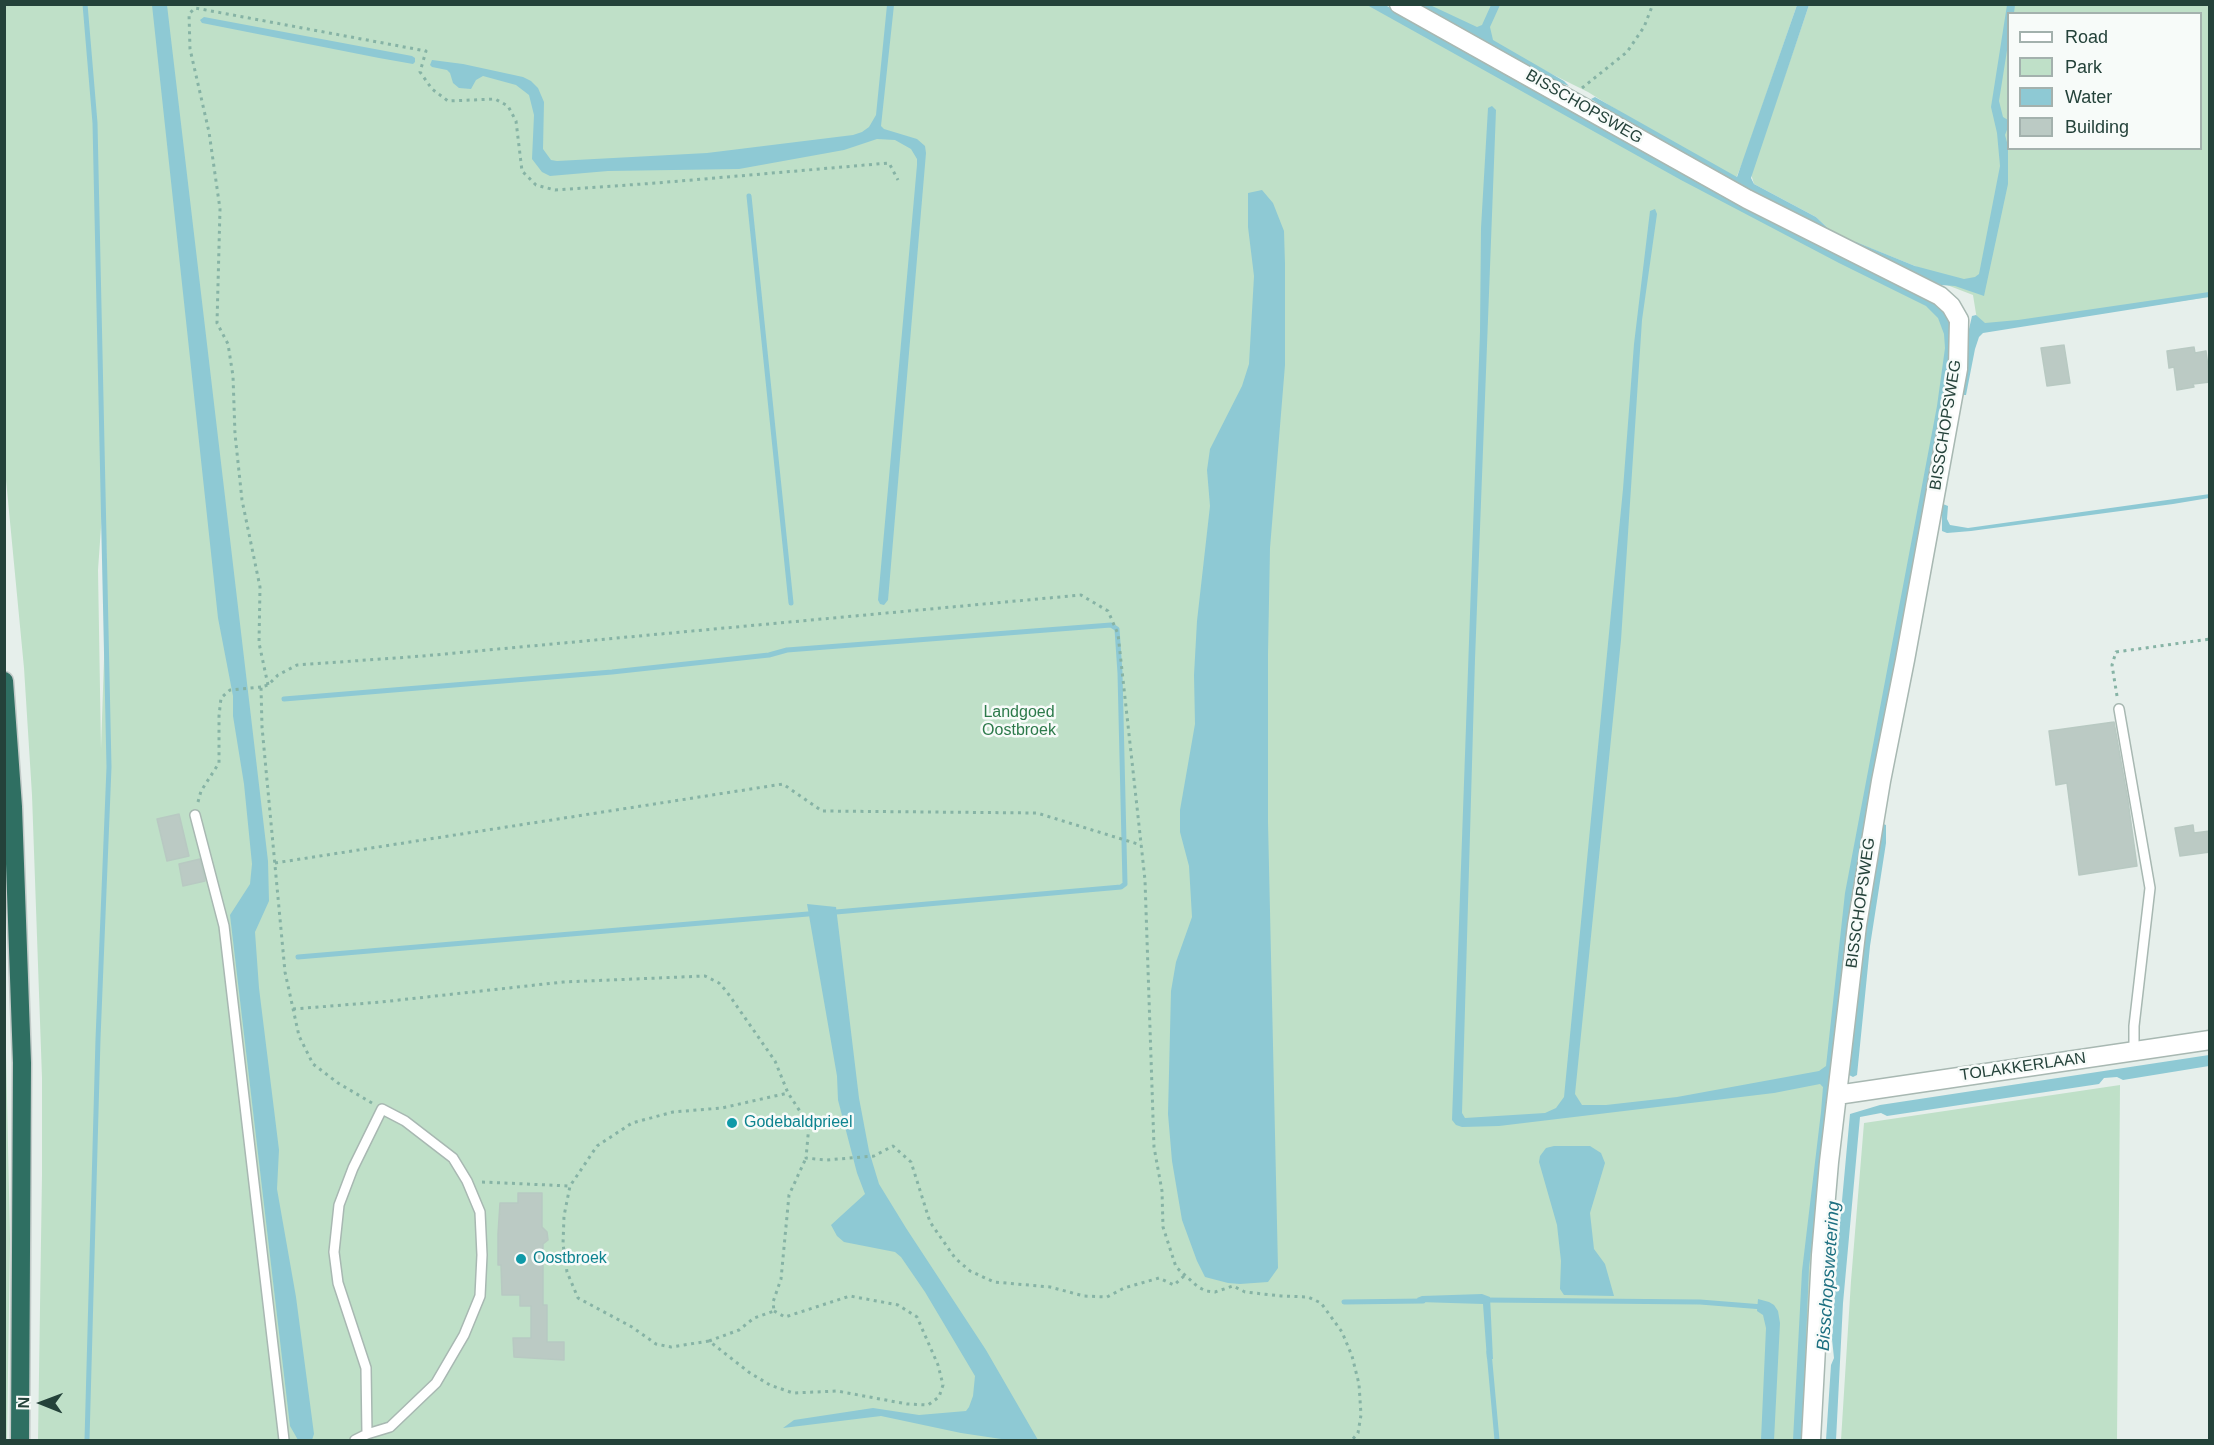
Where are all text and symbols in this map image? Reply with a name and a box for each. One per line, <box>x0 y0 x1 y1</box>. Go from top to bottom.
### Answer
legend <box>2007 12 2202 150</box>
text: Road <box>2065 27 2108 47</box>
text: Park <box>2065 57 2102 77</box>
street label: BISSCHOPSWEG <box>1522 66 1646 148</box>
text: Water <box>2065 87 2112 107</box>
text: Building <box>2065 117 2129 137</box>
street label: BISSCHOPSWEG <box>1926 359 1966 491</box>
park label: Landgoed Oostbroek <box>982 703 1056 741</box>
street label: BISSCHOPSWEG <box>1842 837 1880 969</box>
street label: TOLAKKERLAAN <box>1959 1049 2087 1085</box>
place label: Godebaldprieel <box>744 1113 853 1133</box>
marker: Godebaldprieel <box>725 1116 739 1130</box>
water label: Bisschopswetering <box>1813 1200 1845 1352</box>
place label: Oostbroek <box>533 1249 607 1269</box>
marker: Oostbroek <box>514 1252 528 1266</box>
north arrow <box>12 1373 72 1433</box>
text: N <box>15 1397 32 1409</box>

